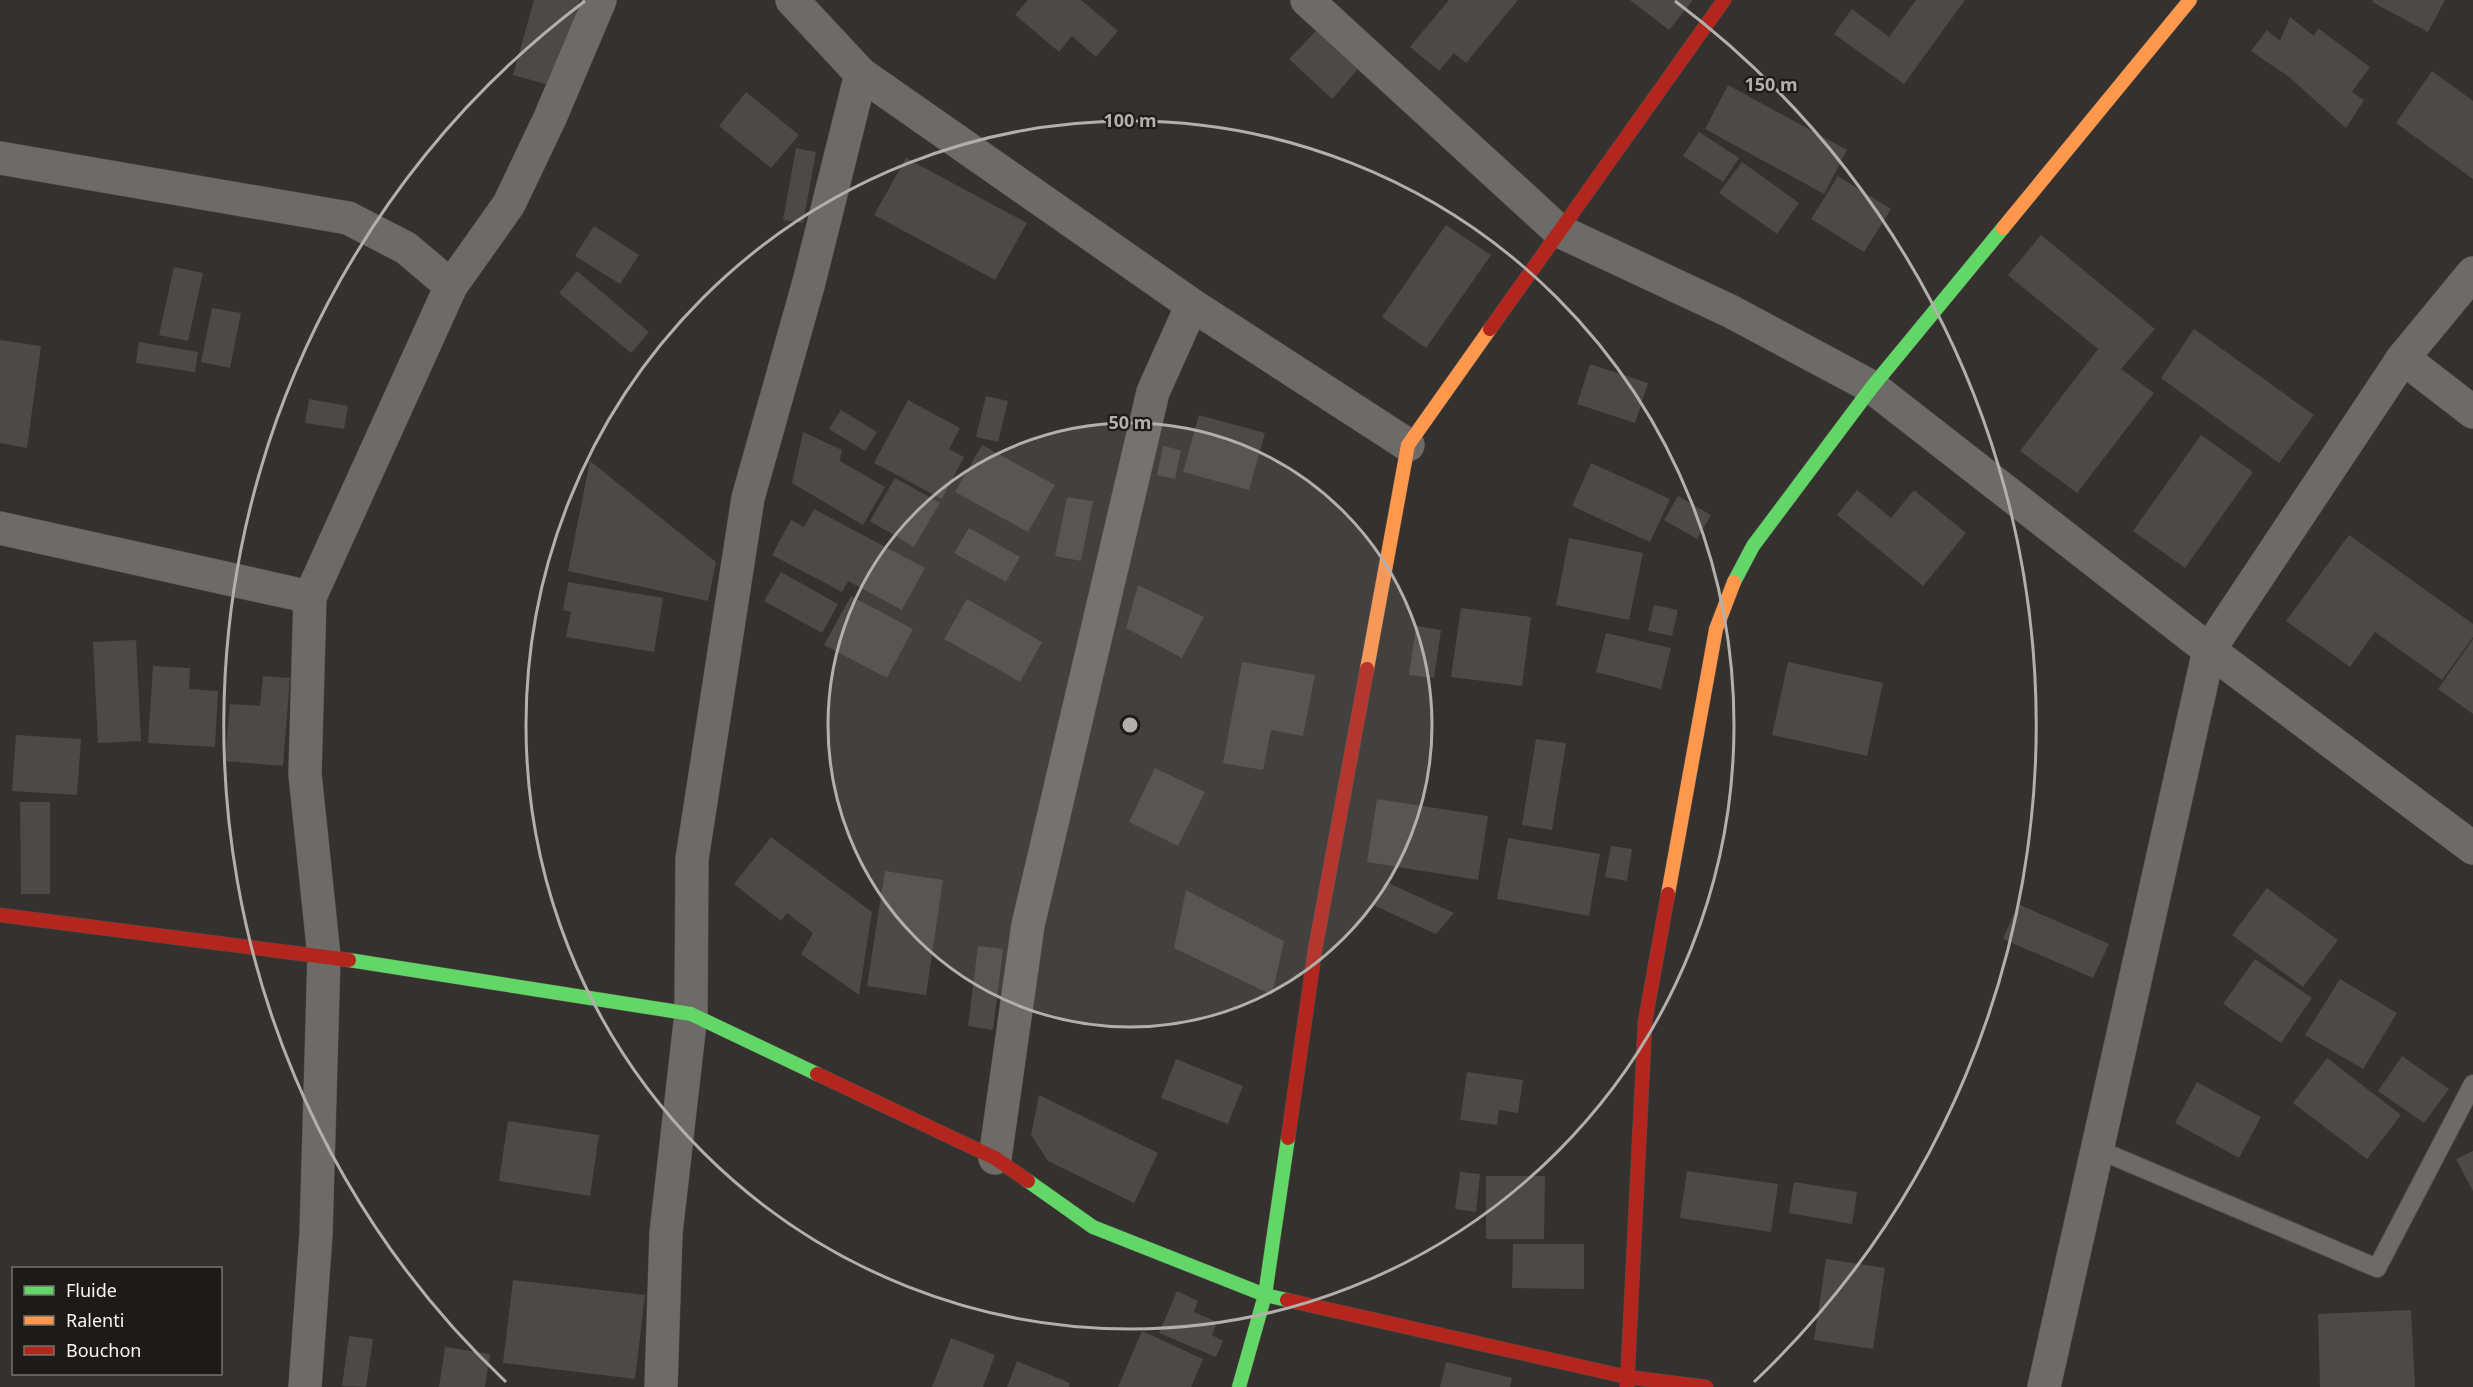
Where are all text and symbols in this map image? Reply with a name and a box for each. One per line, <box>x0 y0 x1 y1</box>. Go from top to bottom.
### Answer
text: 150 m <box>1744 72 1798 96</box>
text: 100 m <box>1103 108 1157 132</box>
text: 50 m <box>1109 410 1151 434</box>
centre of rings <box>1120 715 1140 735</box>
legend <box>12 1267 222 1375</box>
text: Fluide <box>66 1278 117 1302</box>
text: Ralenti <box>66 1308 124 1332</box>
text: Bouchon <box>66 1338 142 1362</box>

